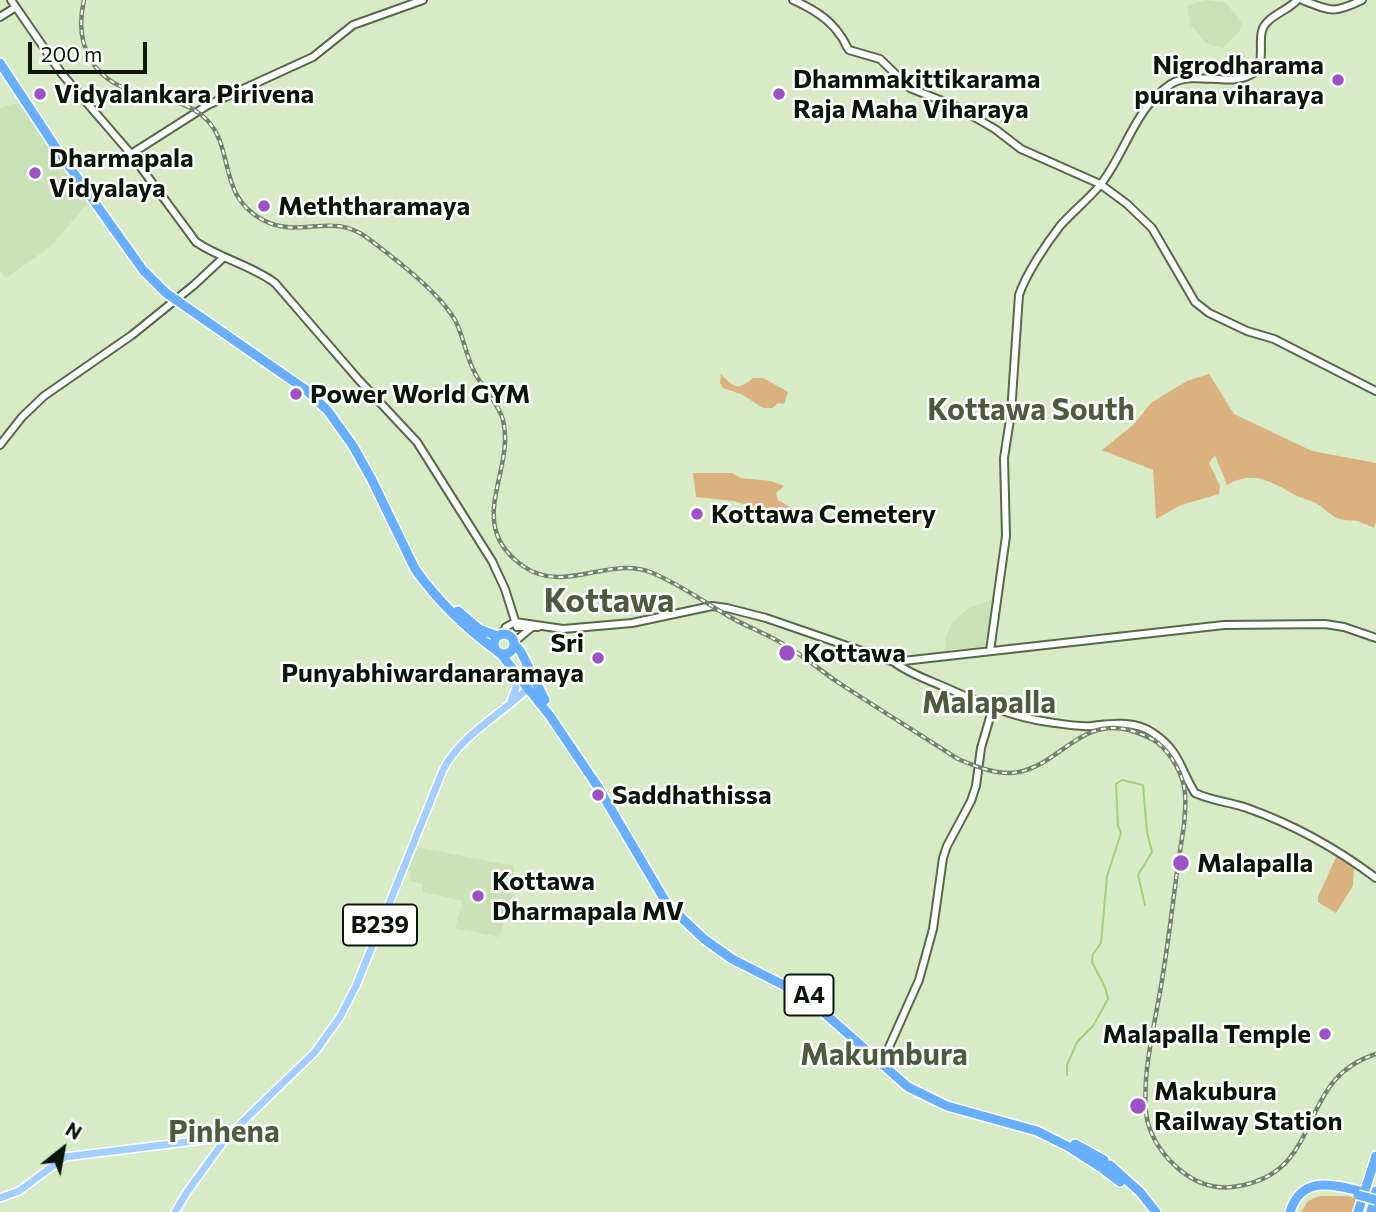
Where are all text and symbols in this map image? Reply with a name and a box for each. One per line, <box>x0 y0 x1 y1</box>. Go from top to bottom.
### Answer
scale bar <box>32 28 150 72</box>
text: 200 m <box>41 41 102 66</box>
place label: Nigrodharama purana viharaya <box>1134 49 1324 110</box>
place label: Dhammakittikarama Raja Maha Viharaya <box>793 63 1040 124</box>
marker: Nigrodharama purana viharaya <box>1330 72 1346 88</box>
place label: Vidyalankara Pirivena <box>54 78 314 110</box>
marker: Vidyalankara Pirivena <box>32 86 48 102</box>
marker: Dhammakittikarama Raja Maha Viharaya <box>771 86 787 102</box>
place label: Dharmapala Vidyalaya <box>49 142 194 204</box>
marker: Dharmapala Vidyalaya <box>27 165 43 181</box>
place label: Meththaramaya <box>278 190 470 222</box>
marker: Meththaramaya <box>256 198 272 214</box>
place label: Power World GYM <box>310 378 530 410</box>
marker: Power World GYM <box>288 386 304 402</box>
district label: Kottawa South <box>927 392 1135 428</box>
place label: Kottawa Cemetery <box>711 498 936 530</box>
marker: Kottawa Cemetery <box>689 506 705 522</box>
district label: Kottawa <box>544 581 674 621</box>
place label: Sri Punyabhiwardanaramaya <box>281 627 584 688</box>
place label: Kottawa <box>803 637 906 669</box>
marker: Kottawa <box>777 643 797 663</box>
marker: Sri Punyabhiwardanaramaya <box>590 650 606 666</box>
district label: Malapalla <box>922 685 1056 721</box>
place label: Saddhathissa <box>612 779 772 811</box>
marker: Saddhathissa <box>590 787 606 803</box>
place label: Malapalla <box>1197 847 1313 879</box>
marker: Malapalla <box>1171 853 1191 873</box>
place label: Kottawa Dharmapala MV <box>492 865 684 926</box>
marker: Kottawa Dharmapala MV <box>470 888 486 904</box>
road number: B239 <box>343 904 417 945</box>
road number: A4 <box>784 974 834 1015</box>
place label: Malapalla Temple <box>1102 1018 1311 1050</box>
marker: Malapalla Temple <box>1317 1026 1333 1042</box>
district label: Makumbura <box>800 1037 968 1073</box>
place label: Makubura Railway Station <box>1154 1075 1343 1136</box>
marker: Makubura Railway Station <box>1128 1096 1148 1116</box>
north arrow <box>28 1114 98 1184</box>
district label: Pinhena <box>168 1114 280 1150</box>
text: N <box>62 1117 86 1144</box>

